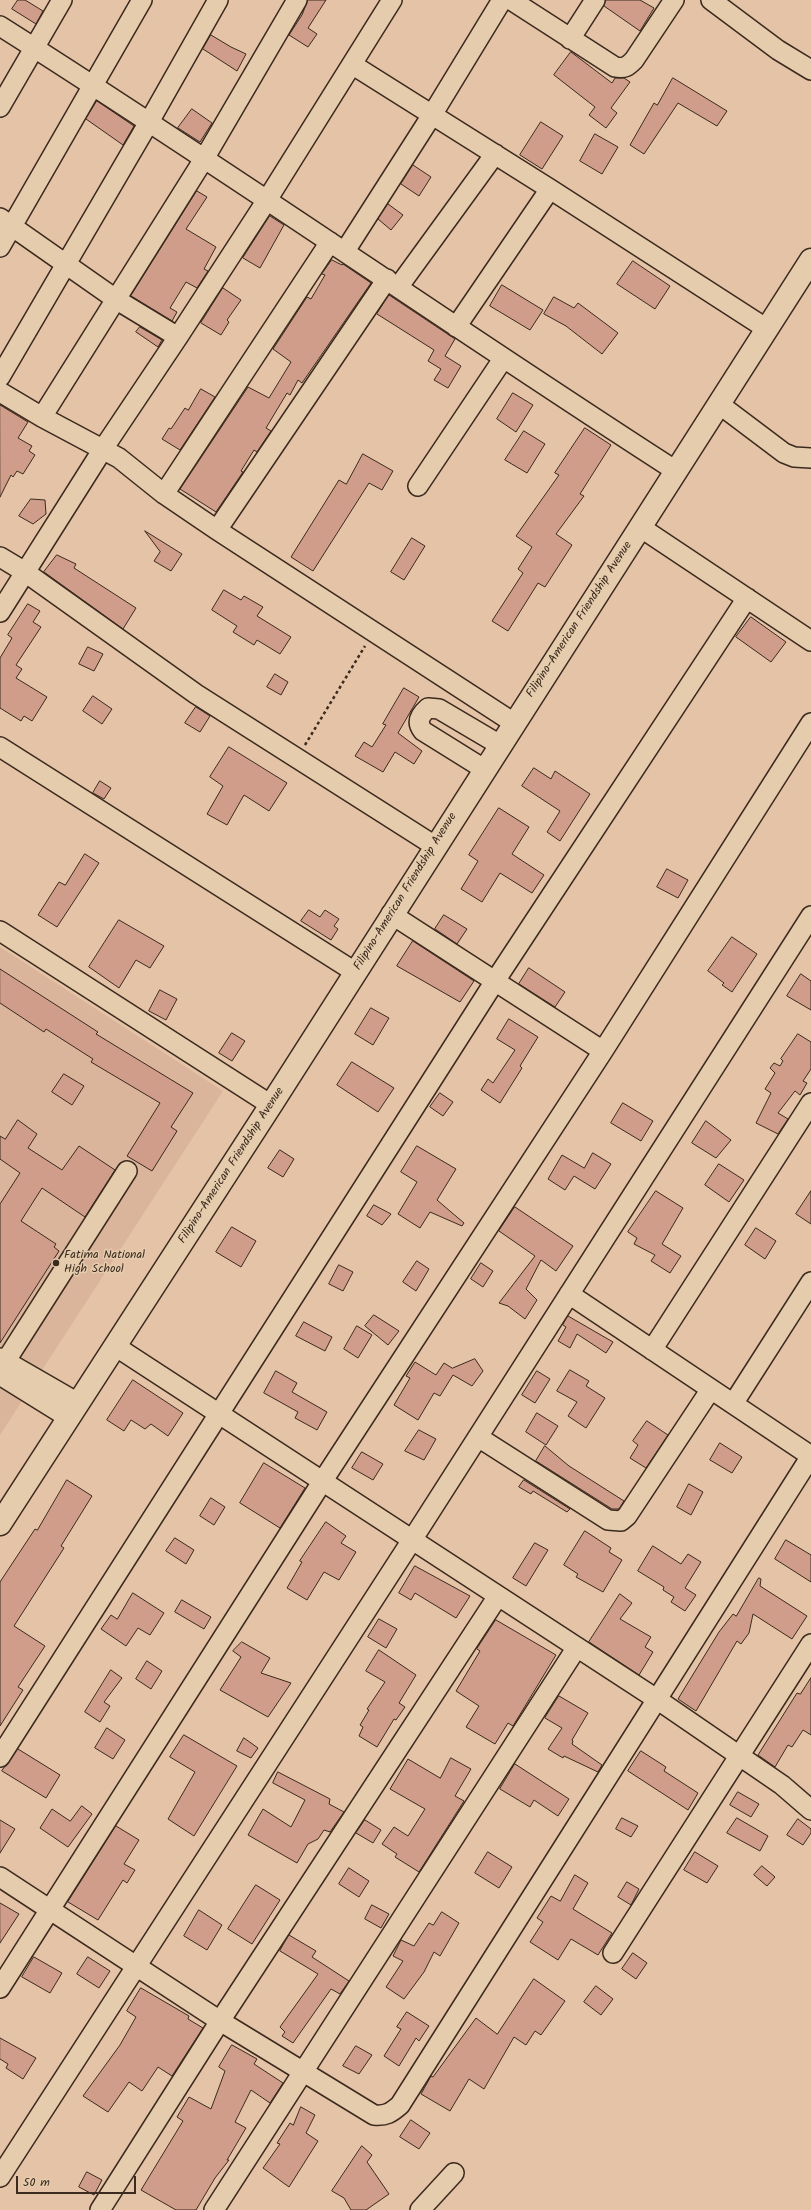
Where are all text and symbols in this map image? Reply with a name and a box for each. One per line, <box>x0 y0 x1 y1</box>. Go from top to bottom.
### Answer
street label: Filipino-American Friendship Avenue <box>524 539 636 701</box>
street label: Filipino-American Friendship Avenue <box>351 810 461 974</box>
street label: Filipino-American Friendship Avenue <box>176 1085 288 1247</box>
place label: Fatima National High School <box>64 1249 145 1277</box>
marker: Fatima National High School <box>51 1258 61 1268</box>
scale bar <box>18 2168 138 2194</box>
text: 50 m <box>23 2173 50 2192</box>

